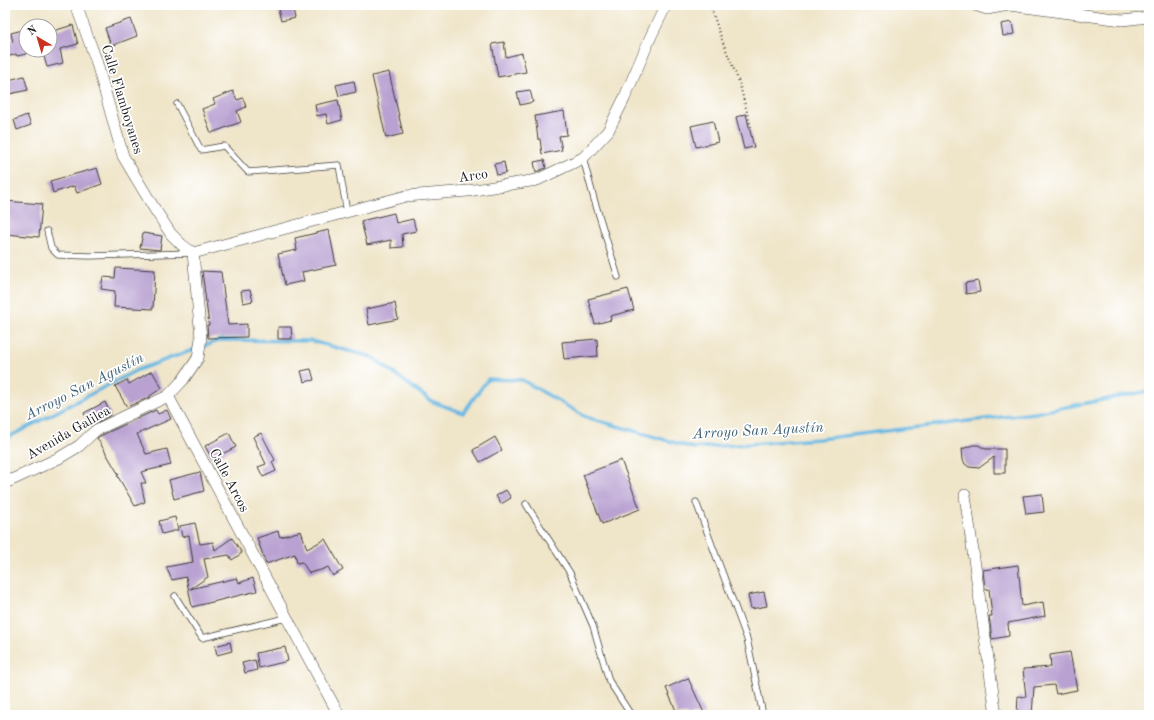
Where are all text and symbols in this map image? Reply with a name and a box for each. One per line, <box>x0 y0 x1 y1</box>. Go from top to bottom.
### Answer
north arrow <box>18 18 58 58</box>
text: N <box>26 24 40 38</box>
street label: Calle Flamboyanes <box>99 43 145 156</box>
street label: Arco <box>458 167 489 185</box>
water label: Arroyo San Agustín <box>22 351 147 424</box>
street label: Avenida Galilea <box>24 403 113 462</box>
water label: Arroyo San Agustín <box>691 421 824 442</box>
street label: Calle Arcos <box>207 446 252 515</box>

